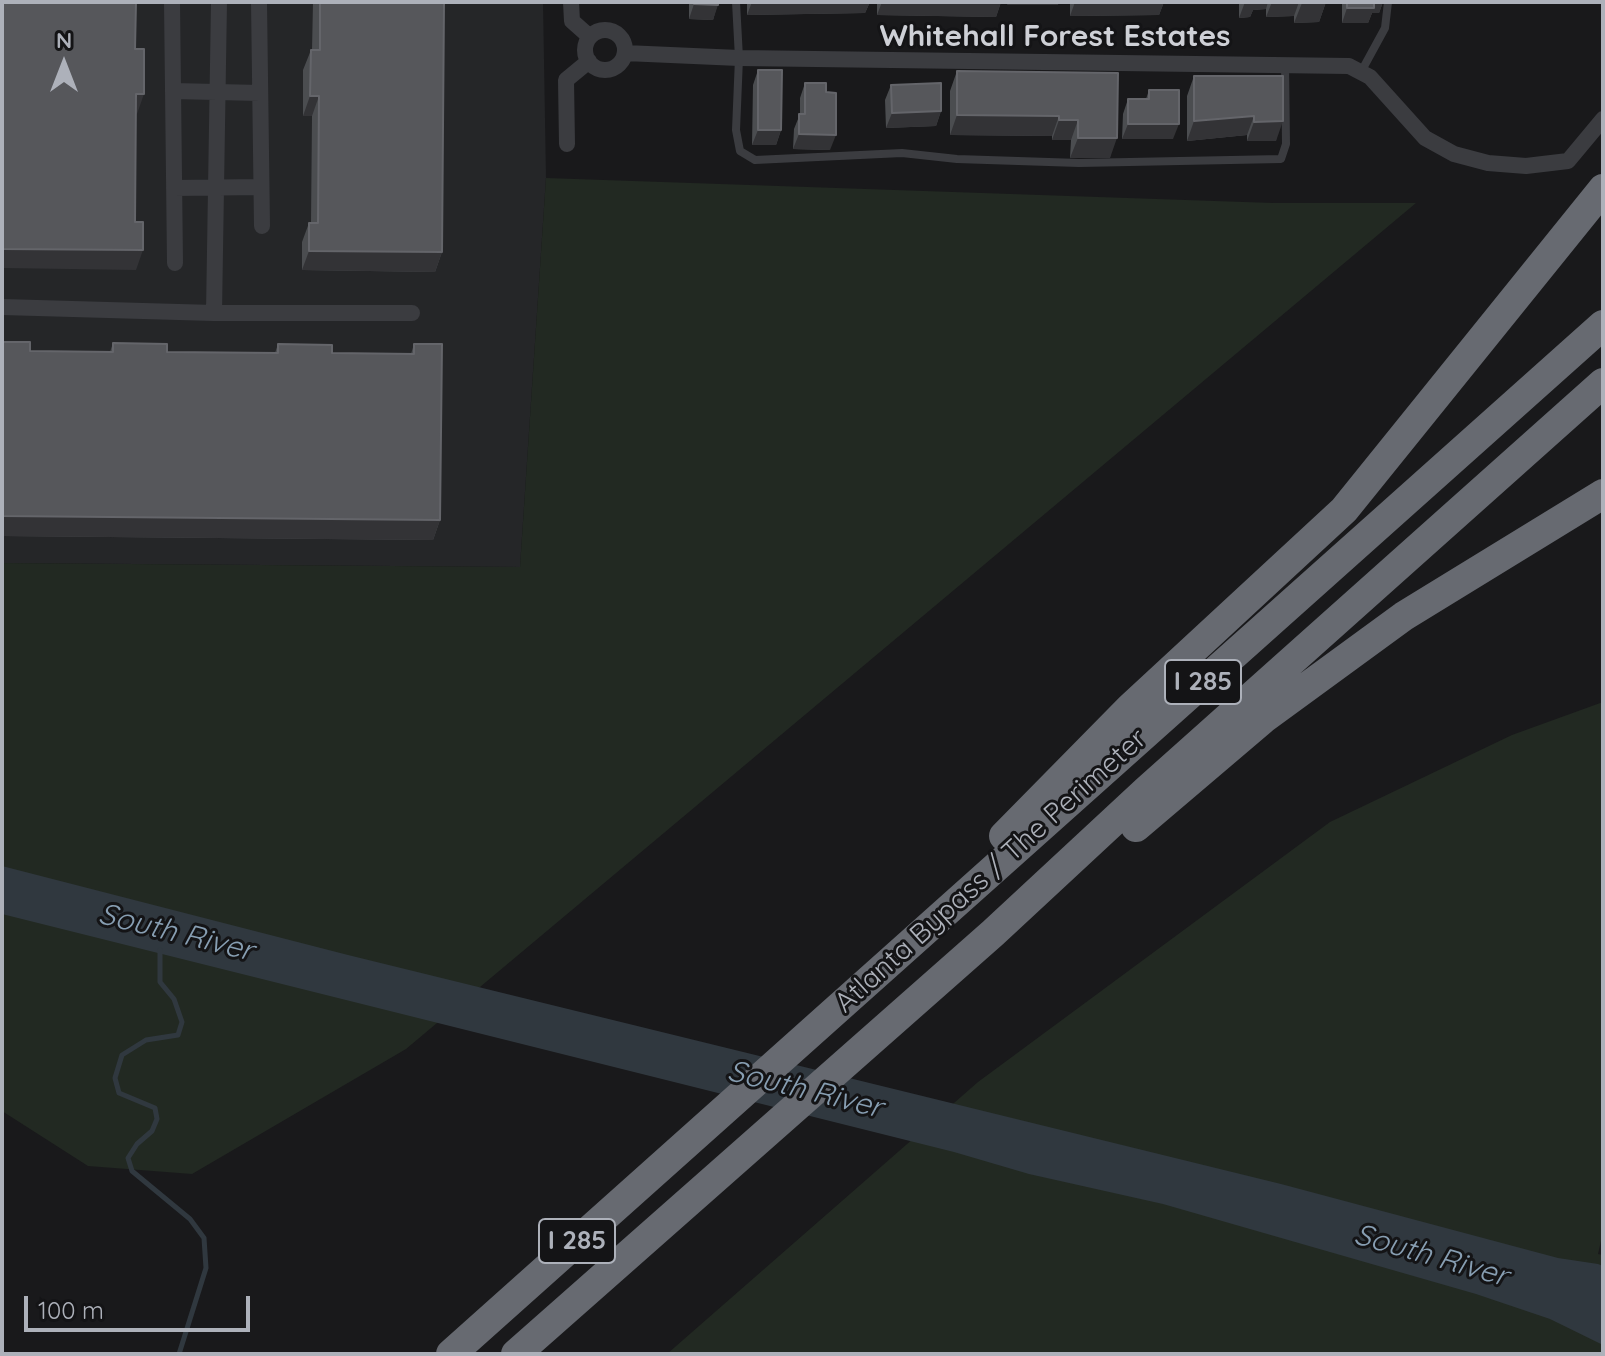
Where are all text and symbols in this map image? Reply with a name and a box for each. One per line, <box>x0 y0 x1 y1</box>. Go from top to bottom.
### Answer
district label: Whitehall Forest Estates <box>879 19 1231 55</box>
north arrow <box>24 24 104 104</box>
text: N <box>56 26 72 54</box>
road number: I 285 <box>1165 660 1241 704</box>
street label: Atlanta Bypass / The Perimeter <box>828 722 1154 1020</box>
water label: South River <box>95 896 257 970</box>
water label: South River <box>724 1053 886 1127</box>
water label: South River <box>1350 1217 1512 1295</box>
road number: I 285 <box>539 1219 615 1263</box>
scale bar <box>28 1280 254 1330</box>
text: 100 m <box>38 1295 104 1325</box>

